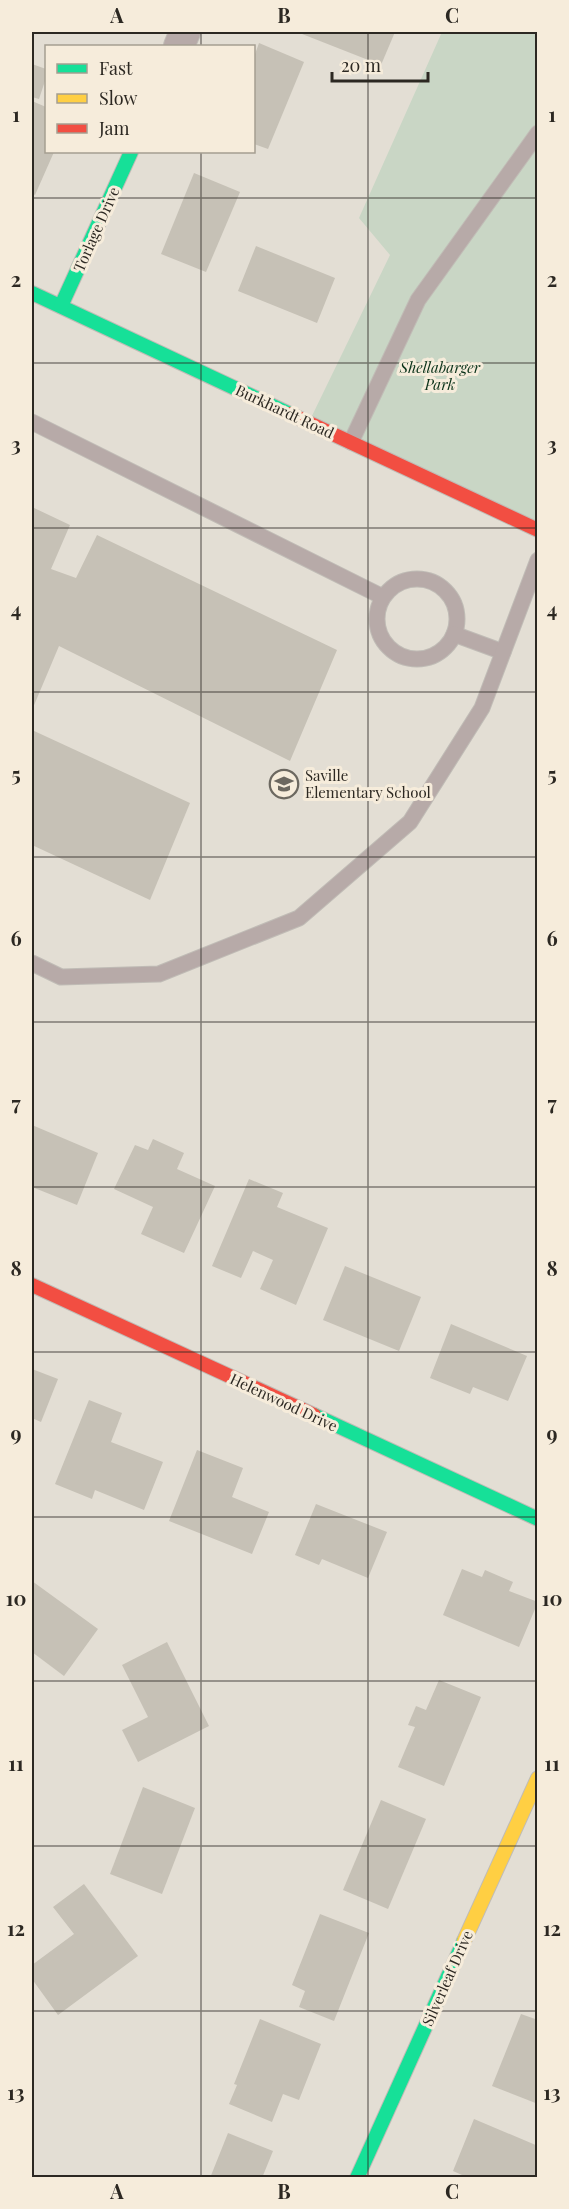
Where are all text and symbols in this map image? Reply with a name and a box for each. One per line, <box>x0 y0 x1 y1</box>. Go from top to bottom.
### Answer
text: A <box>109 1 124 28</box>
text: B <box>277 1 291 28</box>
text: C <box>445 1 459 28</box>
legend <box>45 45 255 153</box>
scale bar <box>332 45 428 83</box>
text: 20 m <box>341 53 381 77</box>
text: Fast <box>99 56 133 80</box>
text: Slow <box>99 86 137 110</box>
text: 1 <box>12 100 20 127</box>
text: 1 <box>548 100 556 127</box>
text: Jam <box>98 116 129 140</box>
street label: Torlage Drive <box>68 183 124 275</box>
text: 2 <box>11 265 21 292</box>
text: 2 <box>547 265 557 292</box>
park label: Shellabarger Park <box>399 357 481 394</box>
street label: Burkhardt Road <box>232 379 338 443</box>
text: 3 <box>11 430 21 457</box>
text: 3 <box>547 430 557 457</box>
text: 4 <box>11 595 21 622</box>
text: 4 <box>547 595 557 622</box>
text: 5 <box>11 760 21 787</box>
text: 5 <box>547 760 557 787</box>
place label: Saville Elementary School <box>305 765 431 802</box>
school or university icon: Saville Elementary School <box>268 768 300 800</box>
text: 6 <box>10 924 22 951</box>
text: 6 <box>546 924 558 951</box>
text: 7 <box>11 1089 21 1116</box>
text: 7 <box>547 1089 557 1116</box>
text: 8 <box>10 1254 22 1281</box>
text: 8 <box>546 1254 558 1281</box>
street label: Helenwood Drive <box>227 1368 341 1436</box>
text: 9 <box>10 1419 22 1446</box>
text: 9 <box>546 1419 558 1446</box>
text: 10 <box>6 1584 26 1611</box>
text: 10 <box>542 1584 562 1611</box>
text: 11 <box>8 1749 24 1776</box>
text: 11 <box>544 1749 560 1776</box>
text: 12 <box>7 1914 25 1941</box>
text: 12 <box>543 1914 561 1941</box>
street label: Silverleaf Drive <box>417 1927 477 2029</box>
text: 13 <box>7 2078 25 2105</box>
text: 13 <box>543 2078 561 2105</box>
text: A <box>109 2177 124 2204</box>
text: B <box>277 2177 291 2204</box>
text: C <box>445 2177 459 2204</box>

